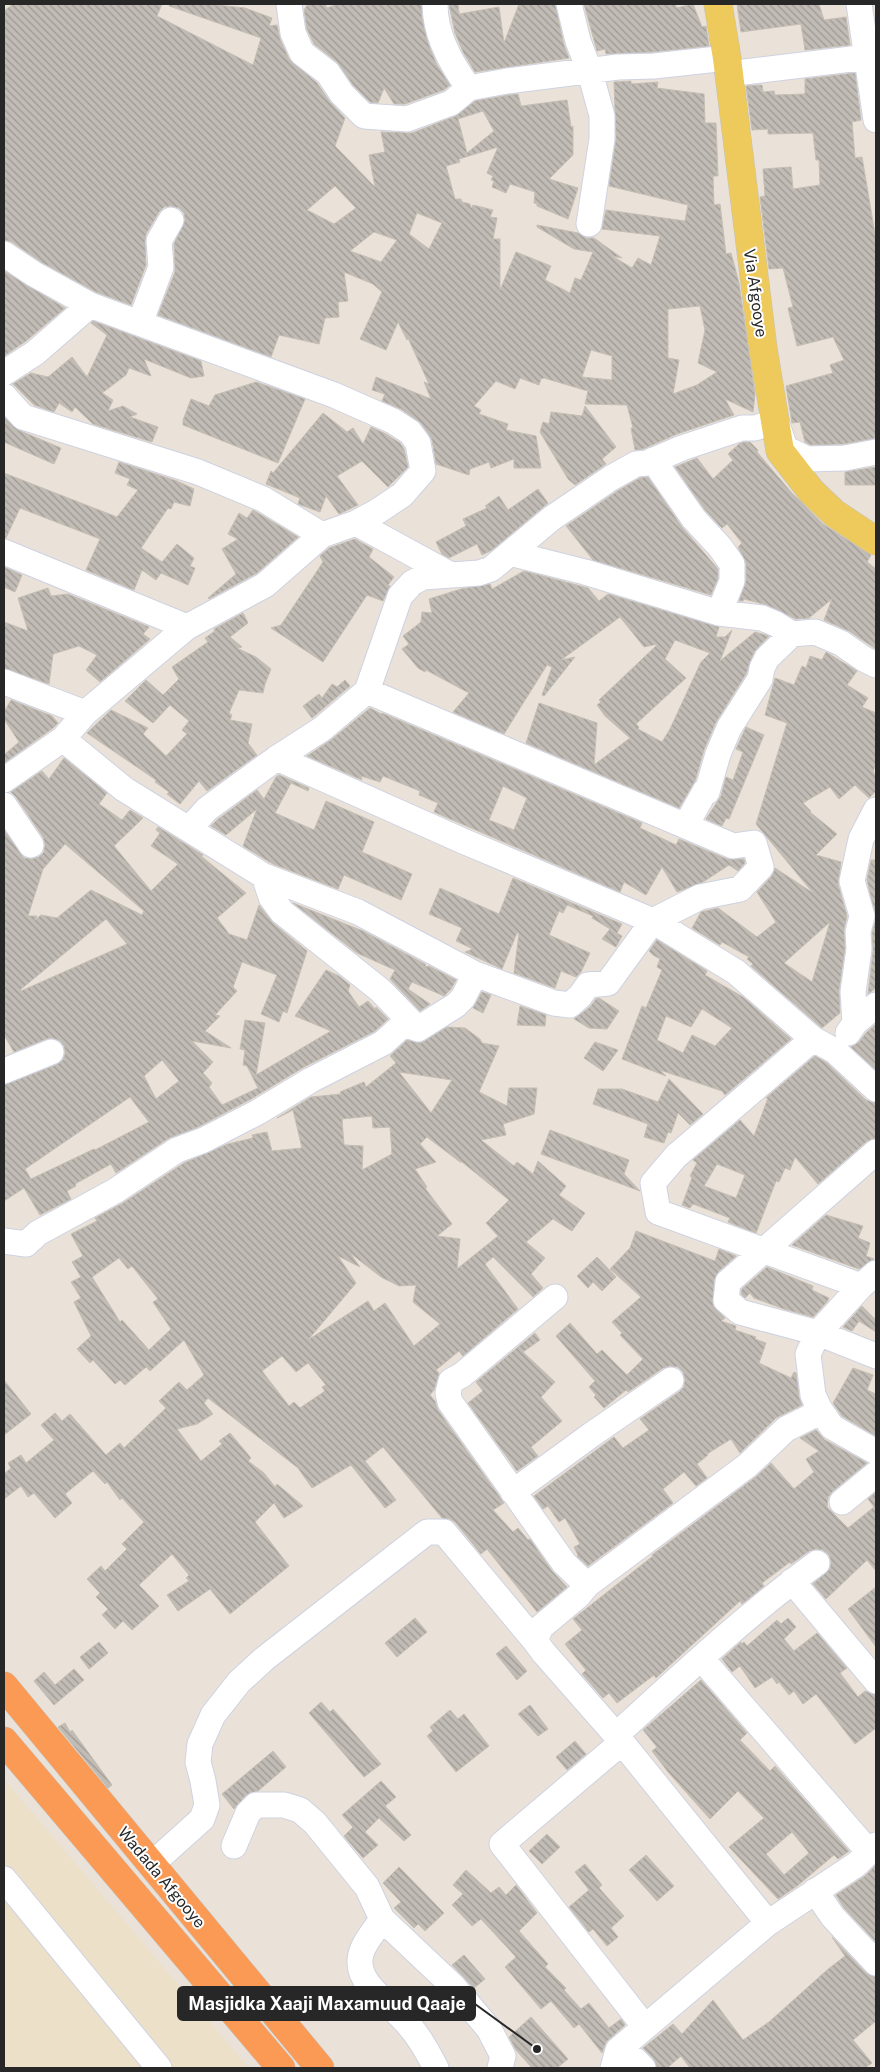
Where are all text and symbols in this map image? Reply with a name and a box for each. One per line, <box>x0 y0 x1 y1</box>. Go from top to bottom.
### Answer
street label: Via Afgooye <box>740 248 771 339</box>
street label: Wadada Afgooye <box>114 1823 209 1932</box>
callout: Masjidka Xaaji Maxamuud Qaaje <box>178 1987 475 2020</box>
text: Masjidka Xaaji Maxamuud Qaaje <box>188 1993 466 2014</box>

